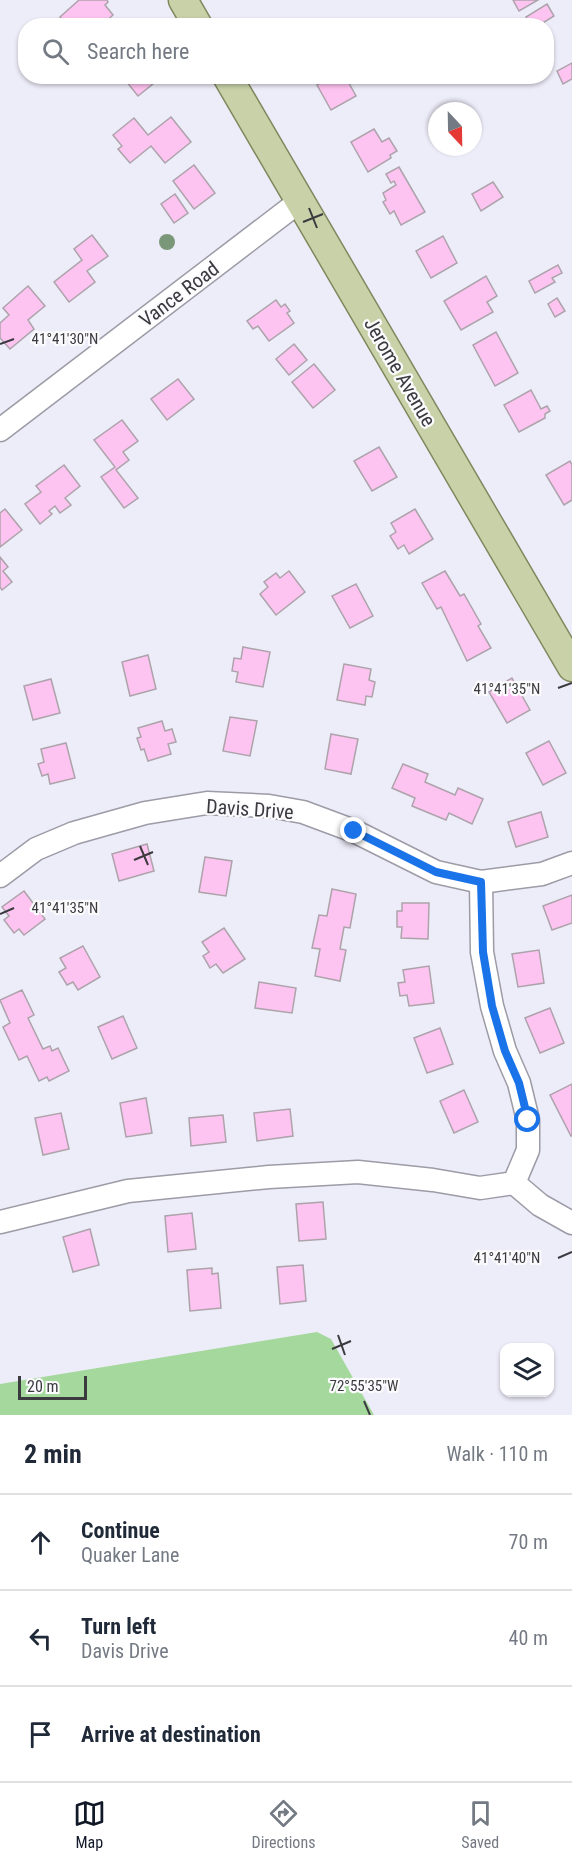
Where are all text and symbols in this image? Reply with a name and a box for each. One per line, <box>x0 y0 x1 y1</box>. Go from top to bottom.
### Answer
search box <box>18 18 554 84</box>
icon: search <box>39 35 72 68</box>
text: Search here <box>87 39 189 64</box>
north arrow <box>428 102 482 156</box>
street label: Vance Road <box>134 256 224 332</box>
street label: Jerome Avenue <box>359 313 441 431</box>
text: 41°41'30"N <box>32 330 98 348</box>
text: 41°41'35"N <box>474 680 540 698</box>
street label: Davis Drive <box>205 794 295 824</box>
route end <box>340 817 366 843</box>
text: 41°41'35"N <box>32 899 98 917</box>
route start <box>514 1106 540 1132</box>
text: 41°41'40"N <box>474 1249 540 1267</box>
map controls <box>500 1343 554 1397</box>
button: layers <box>500 1343 554 1397</box>
scale bar <box>18 1373 87 1400</box>
text: 20 m <box>27 1377 59 1396</box>
text: 72°55'35"W <box>330 1377 399 1395</box>
text: 2 min <box>24 1439 82 1469</box>
text: Walk · 110 m <box>447 1442 548 1466</box>
text: Continue <box>81 1518 160 1543</box>
icon: ahead <box>24 1526 57 1559</box>
text: 70 m <box>509 1530 548 1554</box>
text: Quaker Lane <box>81 1543 179 1567</box>
text: Turn left <box>81 1614 156 1639</box>
icon: left <box>24 1622 57 1655</box>
text: 40 m <box>509 1626 548 1650</box>
text: Davis Drive <box>81 1639 169 1663</box>
icon: arrive <box>24 1718 57 1751</box>
text: Arrive at destination <box>81 1722 261 1747</box>
tab: Map <box>73 1797 106 1852</box>
tab: Directions <box>252 1797 315 1852</box>
tab: Saved <box>461 1797 499 1852</box>

